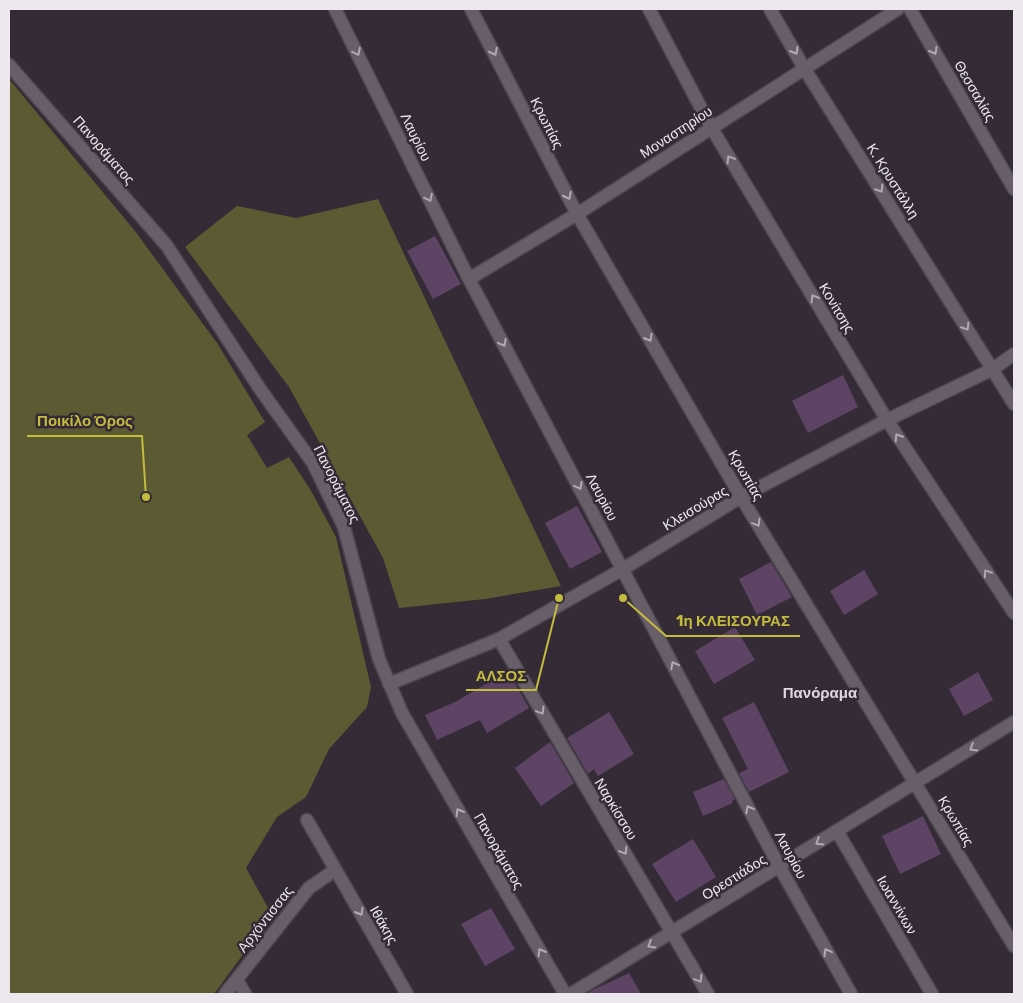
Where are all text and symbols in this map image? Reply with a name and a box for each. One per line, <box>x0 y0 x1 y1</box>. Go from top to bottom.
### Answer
one-way arrow <box>788 46 798 55</box>
one-way arrow <box>928 46 938 55</box>
one-way arrow <box>351 47 361 56</box>
one-way arrow <box>488 47 498 56</box>
street label: Θεσσαλίας <box>950 58 999 125</box>
street label: Κρωπίας <box>526 95 567 152</box>
street label: Μοναστηρίου <box>637 103 716 162</box>
street label: Λαυρίου <box>397 110 435 164</box>
street label: Πανοράματος <box>69 113 138 188</box>
street label: Κ. Κρυστάλλη <box>863 141 922 222</box>
one-way arrow <box>727 155 737 164</box>
one-way arrow <box>874 184 883 193</box>
one-way arrow <box>562 191 572 200</box>
one-way arrow <box>423 193 433 202</box>
street label: Κονίτσης <box>815 280 858 337</box>
one-way arrow <box>810 295 820 304</box>
one-way arrow <box>960 321 970 330</box>
one-way arrow <box>642 332 652 341</box>
one-way arrow <box>497 337 507 346</box>
callout: Ποικίλο Όρος <box>27 406 142 436</box>
text: Ποικίλο Όρος <box>37 412 133 430</box>
one-way arrow <box>895 433 904 443</box>
street label: Πανοράματος <box>310 442 364 526</box>
street label: Κρωπίας <box>724 447 767 504</box>
street label: Λαυρίου <box>582 470 621 524</box>
one-way arrow <box>573 481 583 490</box>
street label: Κλεισούρας <box>660 482 731 534</box>
one-way arrow <box>750 518 760 527</box>
one-way arrow <box>984 569 994 578</box>
callout: 1η ΚΛΕΙΣΟΥΡΑΣ <box>666 606 800 636</box>
text: 1η ΚΛΕΙΣΟΥΡΑΣ <box>676 612 790 630</box>
callout: ΑΛΣΟΣ <box>466 660 536 690</box>
one-way arrow <box>670 661 680 670</box>
text: ΑΛΣΟΣ <box>476 667 526 685</box>
district label: Πανόραμα <box>783 684 858 702</box>
one-way arrow <box>535 706 545 715</box>
one-way arrow <box>969 741 978 751</box>
street label: Ναρκίσσου <box>591 775 641 843</box>
street label: Κρωπίας <box>934 793 977 850</box>
one-way arrow <box>745 805 755 814</box>
one-way arrow <box>456 808 466 817</box>
street label: Πανοράματος <box>470 810 527 893</box>
street label: Λαυρίου <box>771 828 810 882</box>
one-way arrow <box>816 835 825 845</box>
one-way arrow <box>617 846 627 855</box>
street label: Ορεστιάδος <box>699 851 770 904</box>
street label: Ιωαννίνων <box>873 873 920 938</box>
street label: Αρχόντισσας <box>234 882 297 956</box>
street label: Ιθάκης <box>366 903 401 948</box>
one-way arrow <box>353 907 363 916</box>
one-way arrow <box>648 939 657 949</box>
one-way arrow <box>823 948 833 957</box>
one-way arrow <box>537 949 547 958</box>
one-way arrow <box>693 973 703 982</box>

